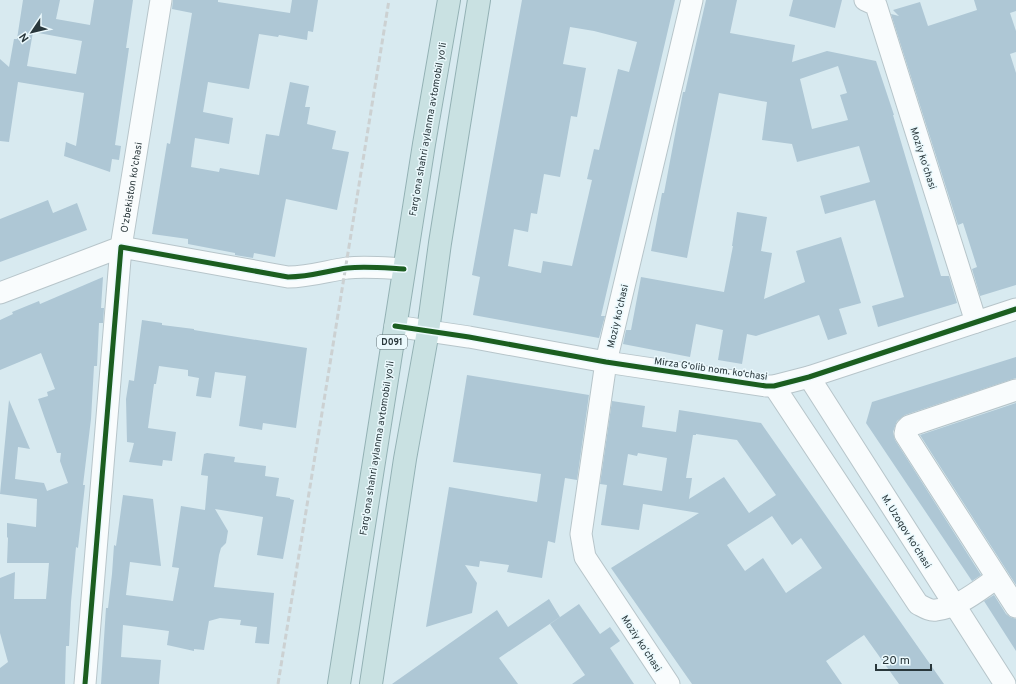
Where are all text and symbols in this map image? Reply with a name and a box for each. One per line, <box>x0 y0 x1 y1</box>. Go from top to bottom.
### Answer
north arrow <box>12 12 52 52</box>
text: N <box>17 30 33 44</box>
street label: Fargʻona shahri aylanma avtomobil yoʻli <box>407 41 450 217</box>
street label: Moziy koʻchasi <box>906 126 939 191</box>
street label: O'zbekiston ko'chasi <box>118 141 146 234</box>
street label: Moziy koʻchasi <box>605 283 632 349</box>
road number: D091 <box>377 335 407 349</box>
street label: Mirza G‘olib nom. ko‘chasi <box>653 355 768 384</box>
street label: Fargʻona shahri aylanma avtomobil yoʻli <box>357 360 398 536</box>
street label: M. Uzoqov koʻchasi <box>878 492 934 571</box>
street label: Moziy koʻchasi <box>618 613 664 675</box>
scale bar <box>876 646 931 672</box>
text: 20 m <box>882 653 910 669</box>

